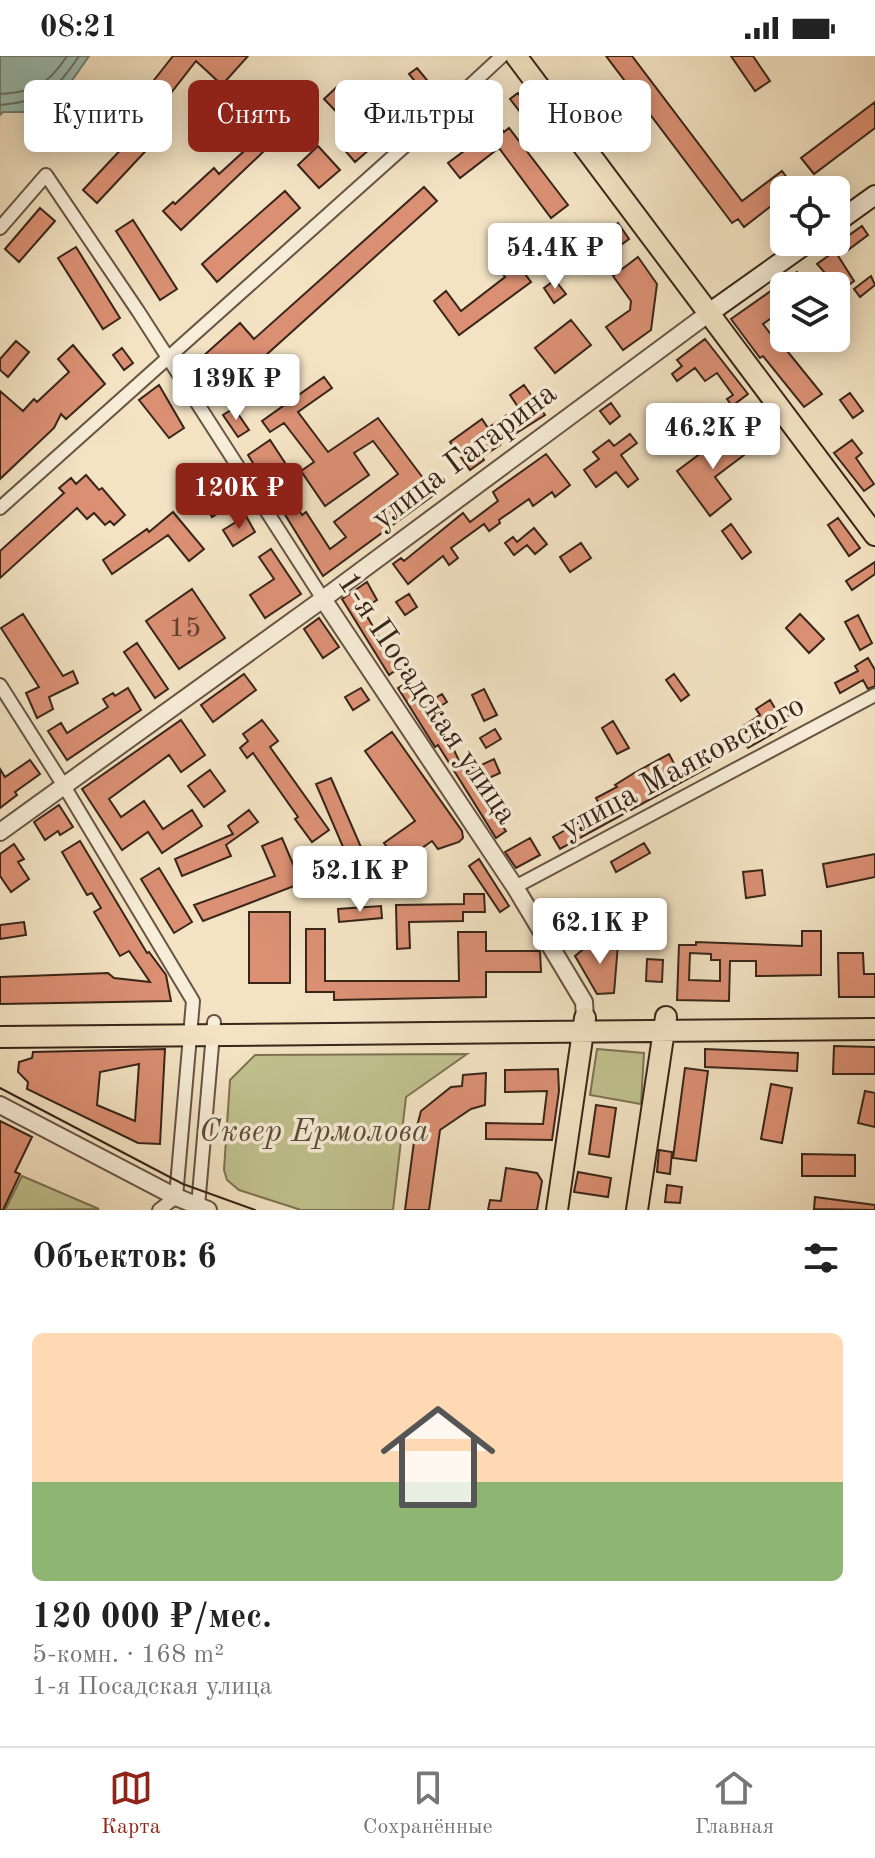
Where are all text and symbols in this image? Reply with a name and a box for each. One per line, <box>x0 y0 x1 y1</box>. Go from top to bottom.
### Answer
text: 08:21 <box>40 13 118 43</box>
chip: Купить <box>24 80 172 152</box>
chip: Снять <box>188 80 319 152</box>
chip: Фильтры <box>335 80 503 152</box>
chip: Новое <box>519 80 651 152</box>
map controls <box>770 176 850 352</box>
button: locate <box>770 176 850 256</box>
pin: 54.4K ₽ <box>481 223 629 291</box>
text: 54.4K ₽ <box>506 236 604 262</box>
button: layers <box>770 272 850 352</box>
pin: 139K ₽ <box>171 354 301 422</box>
text: 139K ₽ <box>191 367 281 393</box>
street label: улица Гагарина <box>367 377 563 536</box>
pin: 46.2K ₽ <box>639 403 787 471</box>
text: 46.2K ₽ <box>664 416 762 442</box>
pin: 120K ₽ <box>174 463 304 531</box>
text: 120K ₽ <box>194 476 284 502</box>
street label: 1-я Посадская улица <box>330 567 522 831</box>
house number: 15 <box>169 615 201 643</box>
street label: улица Маяковского <box>556 690 810 846</box>
pin: 52.1K ₽ <box>286 846 434 914</box>
text: 52.1K ₽ <box>311 859 409 885</box>
pin: 62.1K ₽ <box>526 898 674 966</box>
text: 62.1K ₽ <box>551 911 649 937</box>
park label: Сквер Ермолова <box>199 1117 429 1149</box>
icon: filters <box>799 1236 843 1280</box>
text: Объектов: 6 <box>32 1241 217 1275</box>
icon: home <box>366 1385 510 1529</box>
text: 120 000 ₽/мес. <box>32 1601 272 1635</box>
text: 5-комн. · 168 m² <box>32 1642 224 1668</box>
text: 1-я Посадская улица <box>32 1674 272 1700</box>
tab: Карта <box>101 1766 161 1841</box>
tab: Сохранённые <box>363 1766 493 1841</box>
tab: Главная <box>695 1766 774 1841</box>

